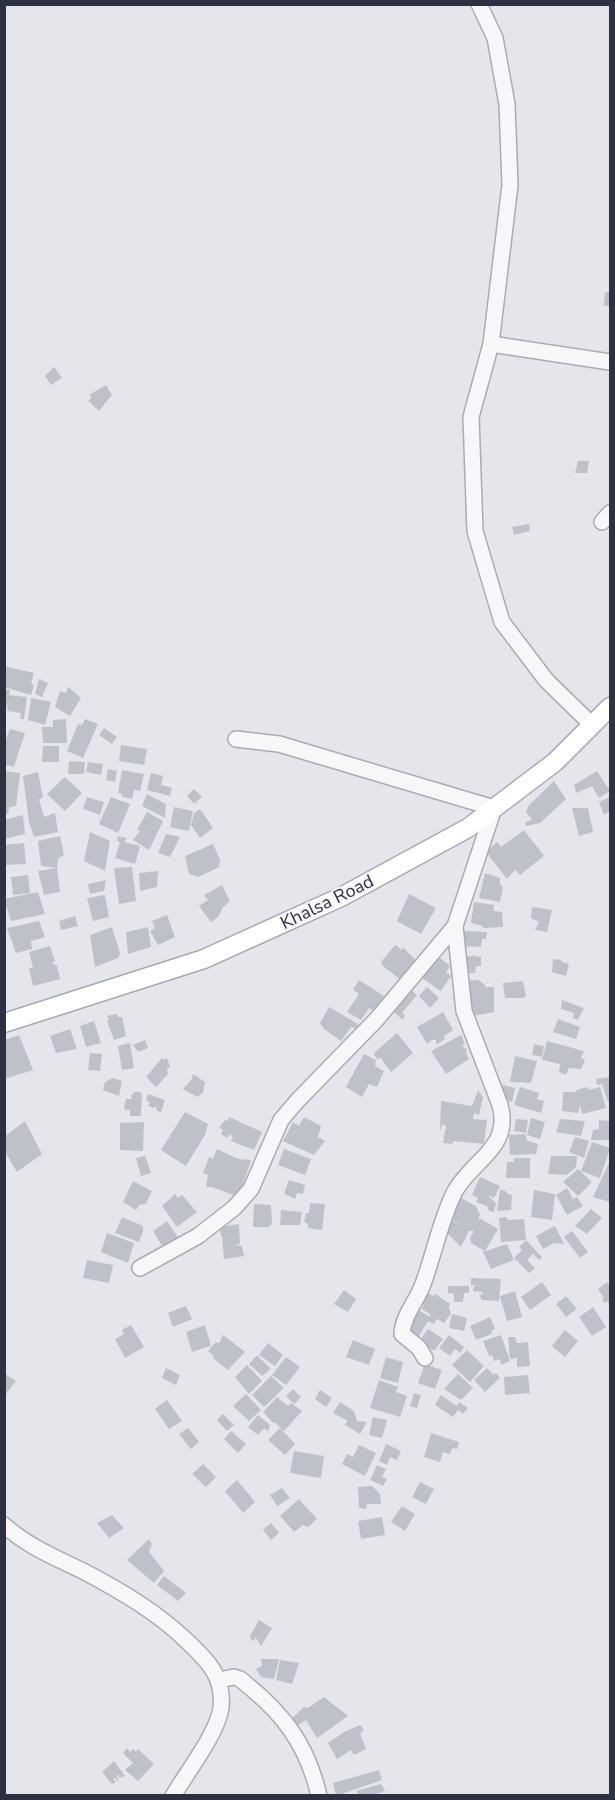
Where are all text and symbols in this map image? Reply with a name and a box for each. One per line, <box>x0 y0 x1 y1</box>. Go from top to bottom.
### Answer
street label: Khalsa Road <box>276 869 378 935</box>

